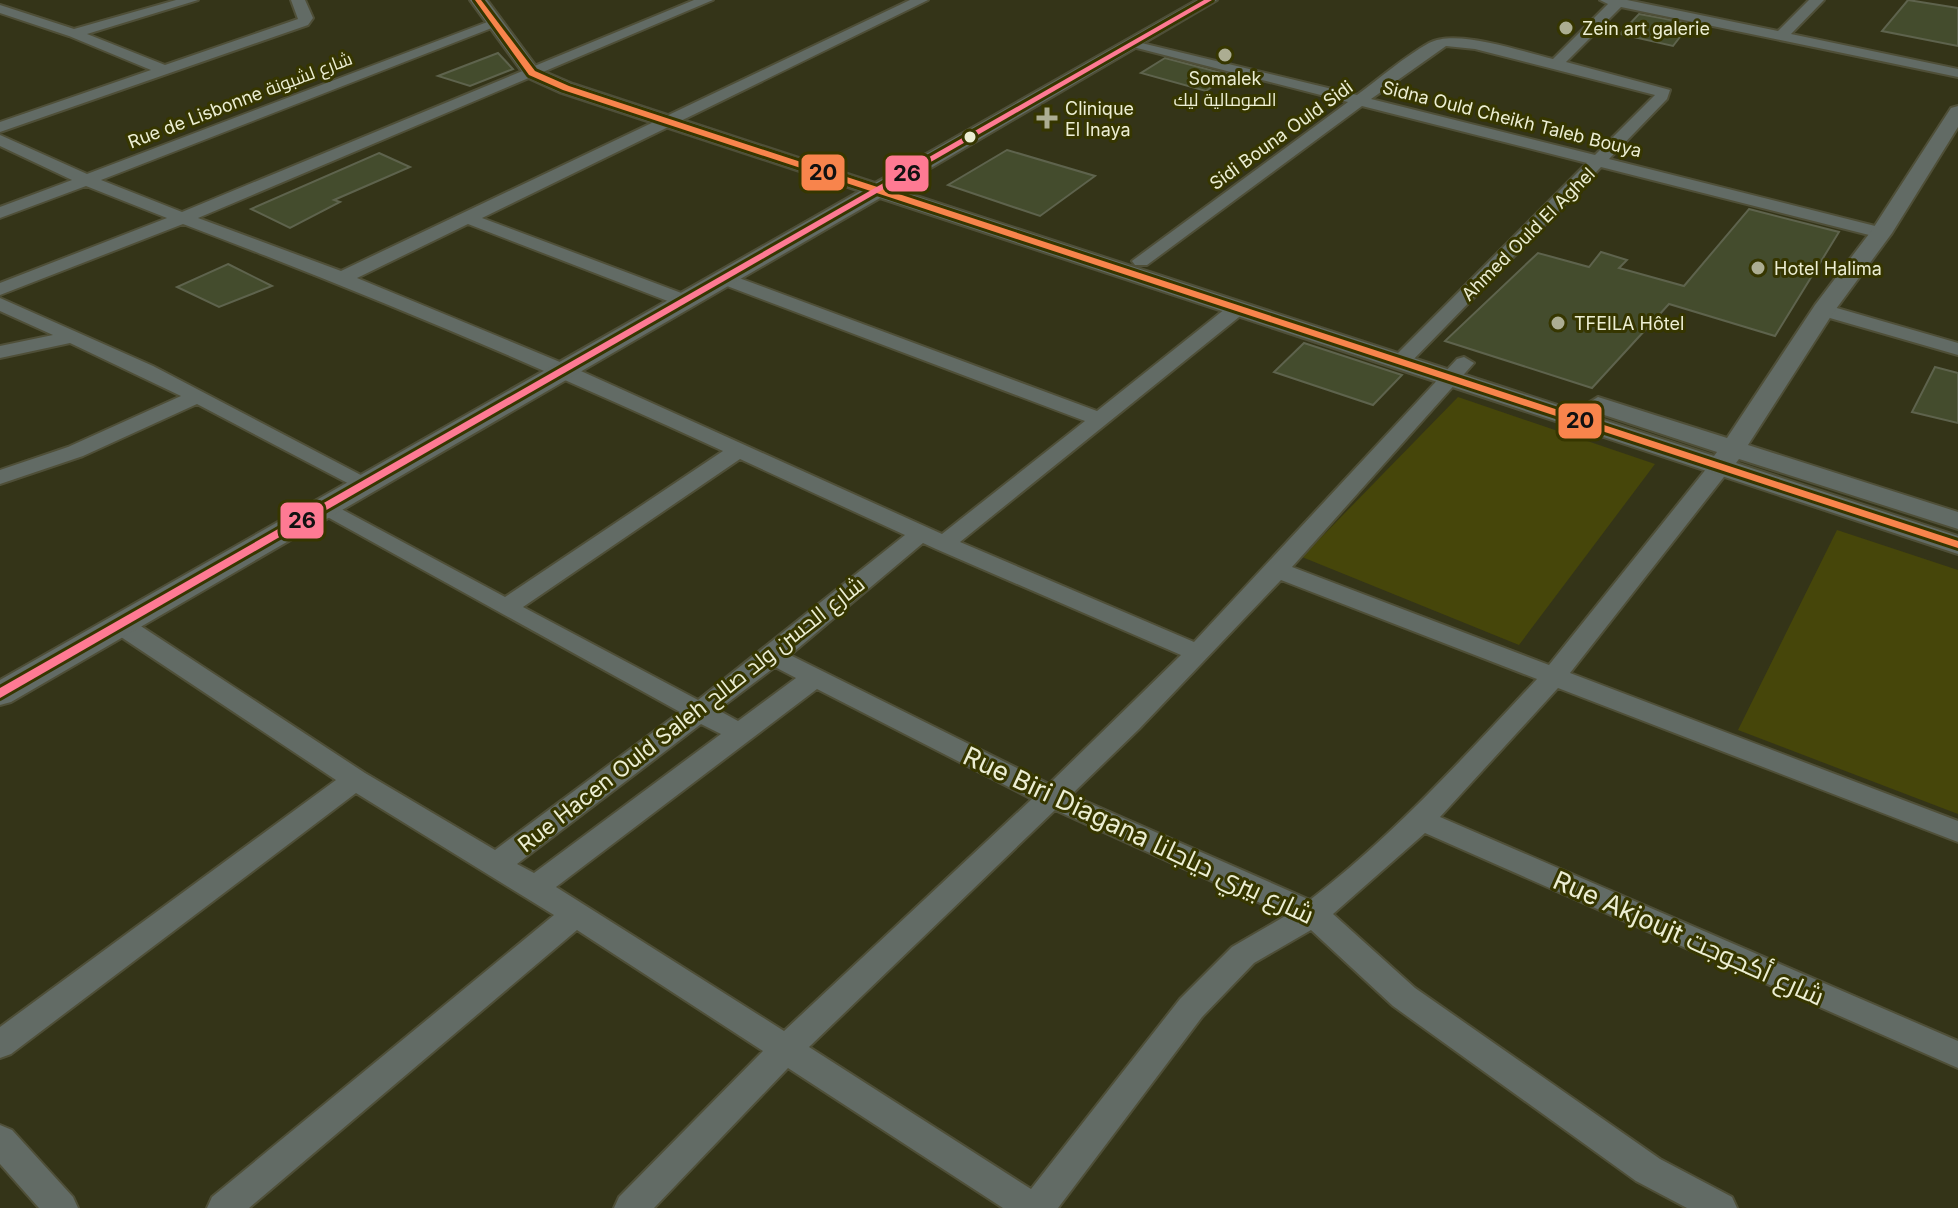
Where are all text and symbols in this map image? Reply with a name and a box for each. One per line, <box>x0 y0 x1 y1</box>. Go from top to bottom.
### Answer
place label: Zein art galerie <box>1582 18 1710 39</box>
marker: Zein art galerie <box>1557 19 1575 37</box>
marker: Somalek الصومالية ليك <box>1216 46 1234 64</box>
street label: Rue de Lisbonne شارع لشبونة <box>125 47 356 154</box>
place label: Somalek الصومالية ليك <box>1173 68 1277 111</box>
street label: Sidi Bouna Ould Sidi <box>1205 76 1357 194</box>
street label: Sidna Ould Cheikh Taleb Bouya <box>1380 77 1644 161</box>
place label: Clinique El Inaya <box>1065 98 1134 140</box>
marker: Clinique El Inaya <box>1036 107 1058 129</box>
unlabelled marker <box>962 129 978 145</box>
line badge: 20 <box>800 153 846 192</box>
line badge: 26 <box>884 154 930 193</box>
text: 20 <box>809 159 837 185</box>
text: 26 <box>893 160 921 186</box>
street label: Ahmed Ould El Aghel <box>1457 163 1599 305</box>
place label: Hotel Halima <box>1774 258 1882 279</box>
marker: Hotel Halima <box>1749 259 1767 277</box>
place label: TFEILA Hôtel <box>1574 313 1684 334</box>
marker: TFEILA Hôtel <box>1549 314 1567 332</box>
line badge: 20 <box>1557 402 1603 440</box>
text: 20 <box>1566 407 1594 433</box>
line badge: 26 <box>279 501 325 540</box>
text: 26 <box>288 507 316 533</box>
street label: Rue Hacen Ould Saleh شارع الحسن ولد صالح <box>513 571 871 859</box>
street label: Rue Biri Diagana شارع بيري دياجانا <box>956 740 1319 935</box>
street label: Rue Akjoujt شارع أكجوجت <box>1548 863 1830 1014</box>

